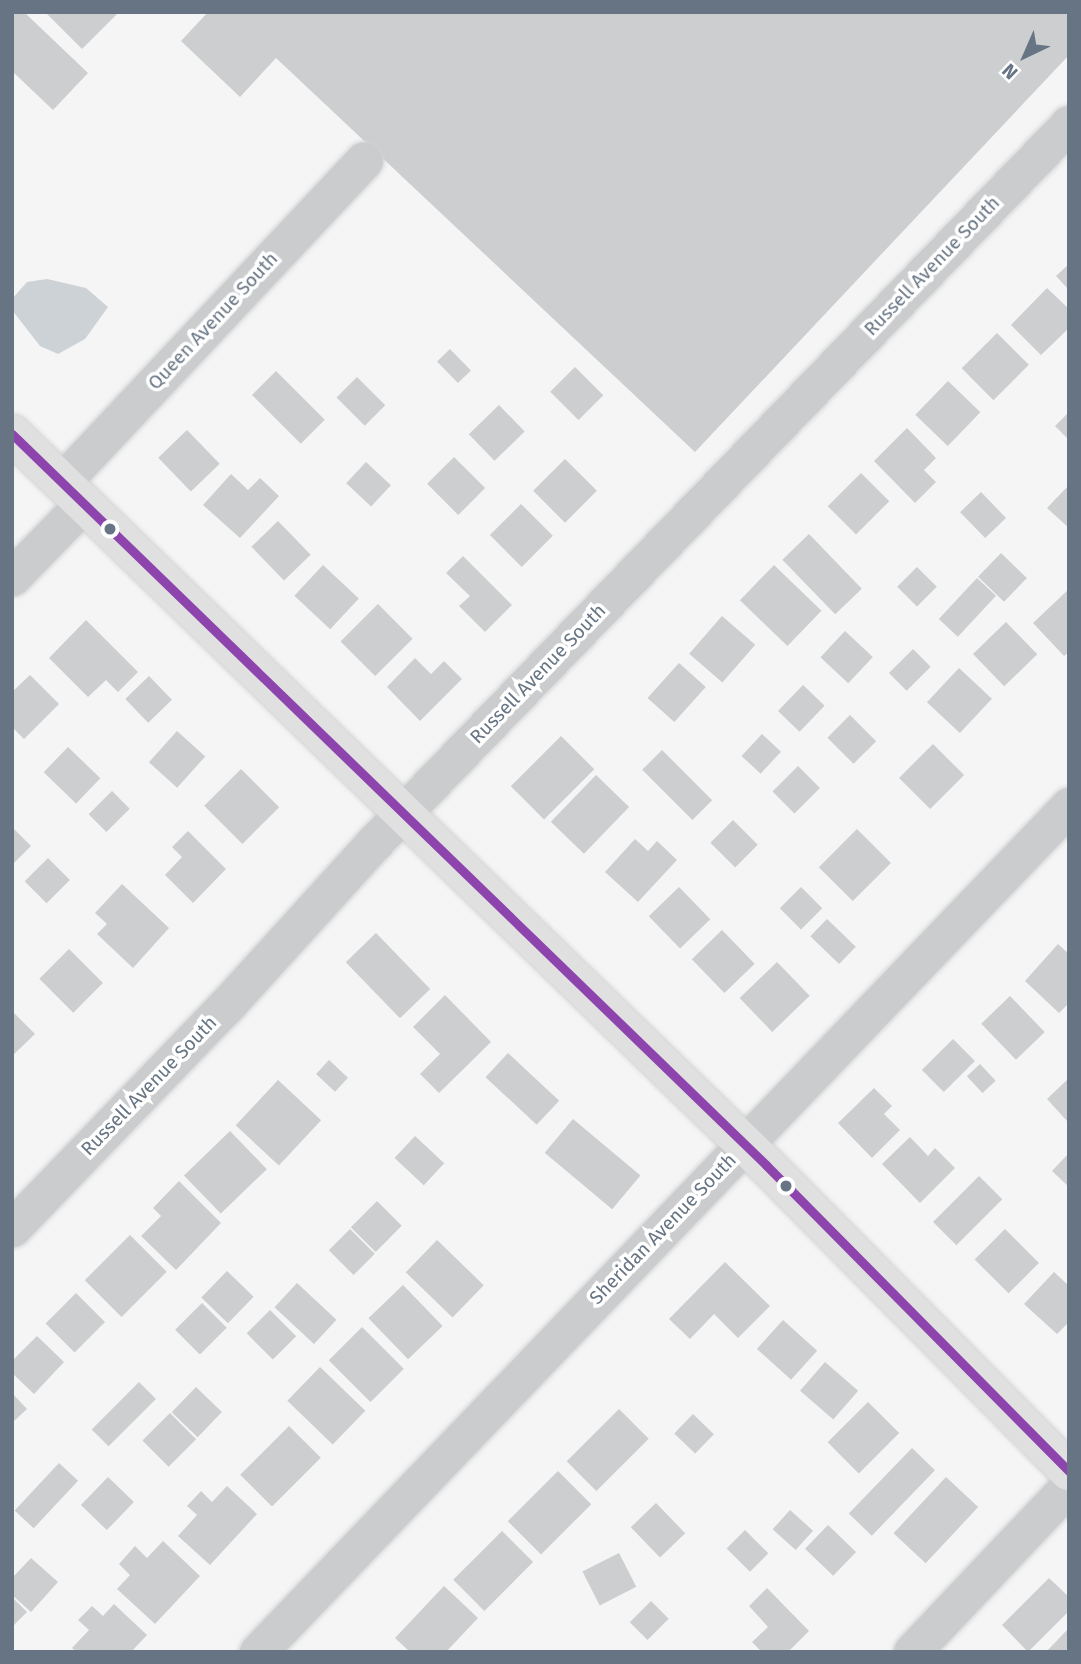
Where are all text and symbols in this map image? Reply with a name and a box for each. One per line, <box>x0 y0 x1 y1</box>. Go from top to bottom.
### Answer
north arrow <box>990 21 1060 91</box>
text: N <box>998 59 1023 84</box>
street label: Russell Avenue South <box>859 191 1005 341</box>
street label: Queen Avenue South <box>143 248 283 394</box>
unlabelled marker <box>103 522 117 536</box>
street label: Russell Avenue South <box>465 599 611 749</box>
street label: Russell Avenue South <box>76 1011 222 1161</box>
street label: Sheridan Avenue South <box>585 1149 741 1309</box>
unlabelled marker <box>779 1179 793 1193</box>

